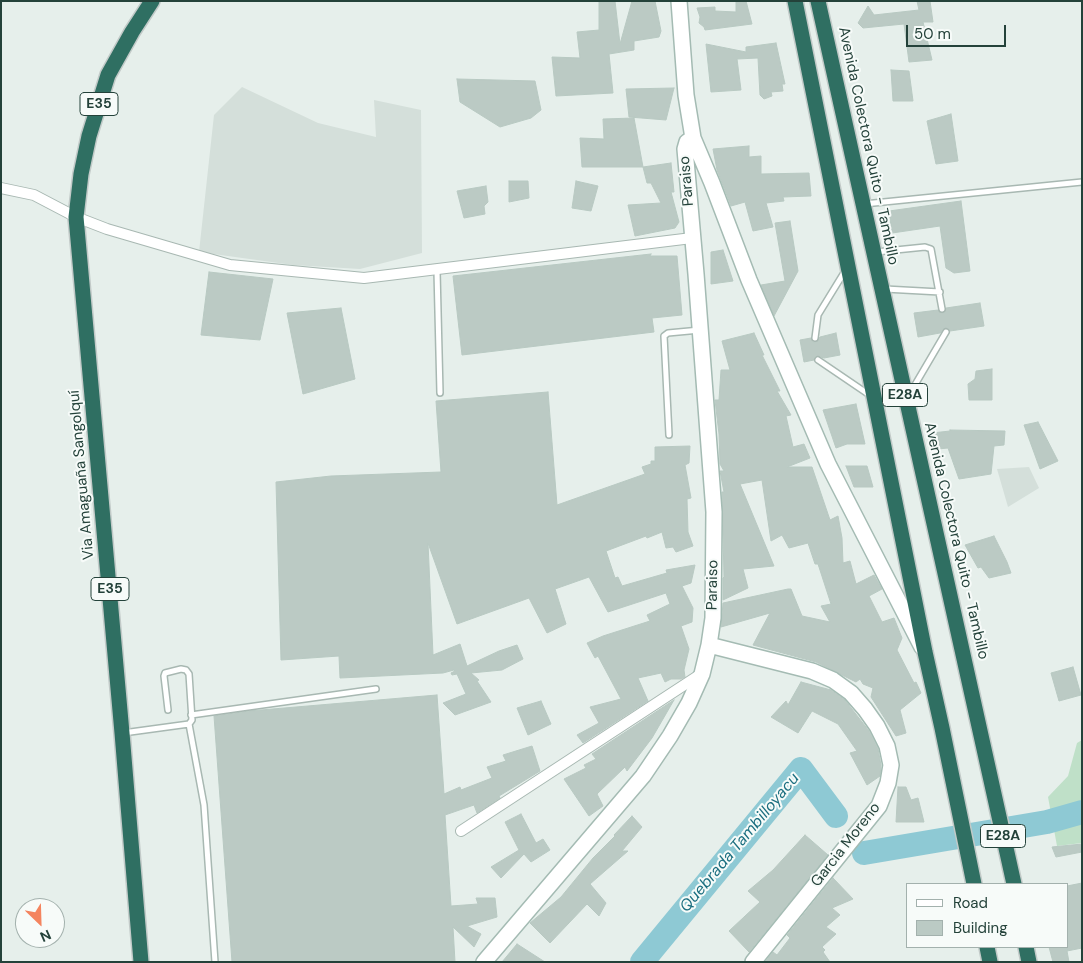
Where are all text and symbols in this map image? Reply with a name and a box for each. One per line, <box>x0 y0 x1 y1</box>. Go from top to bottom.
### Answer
scale bar <box>908 15 1008 47</box>
text: 50 m <box>914 24 951 44</box>
street label: Avenida Colectora Quito - Tambillo <box>834 25 902 267</box>
road number: E35 <box>80 92 118 116</box>
street label: Paraiso <box>676 155 698 207</box>
road number: E28A <box>882 384 928 406</box>
street label: Via Amaguaña Sangolquí <box>66 389 98 561</box>
street label: Avenida Colectora Quito - Tambillo <box>920 421 992 661</box>
street label: Paraiso <box>704 560 722 610</box>
road number: E35 <box>91 578 129 600</box>
water label: Quebrada Tambilloyacu <box>676 770 804 916</box>
street label: Garcia Moreno <box>808 799 884 891</box>
road number: E28A <box>980 824 1026 848</box>
legend <box>906 883 1068 948</box>
text: Road <box>953 893 988 913</box>
north arrow <box>15 898 65 948</box>
text: Building <box>953 918 1008 938</box>
text: N <box>37 925 54 946</box>

